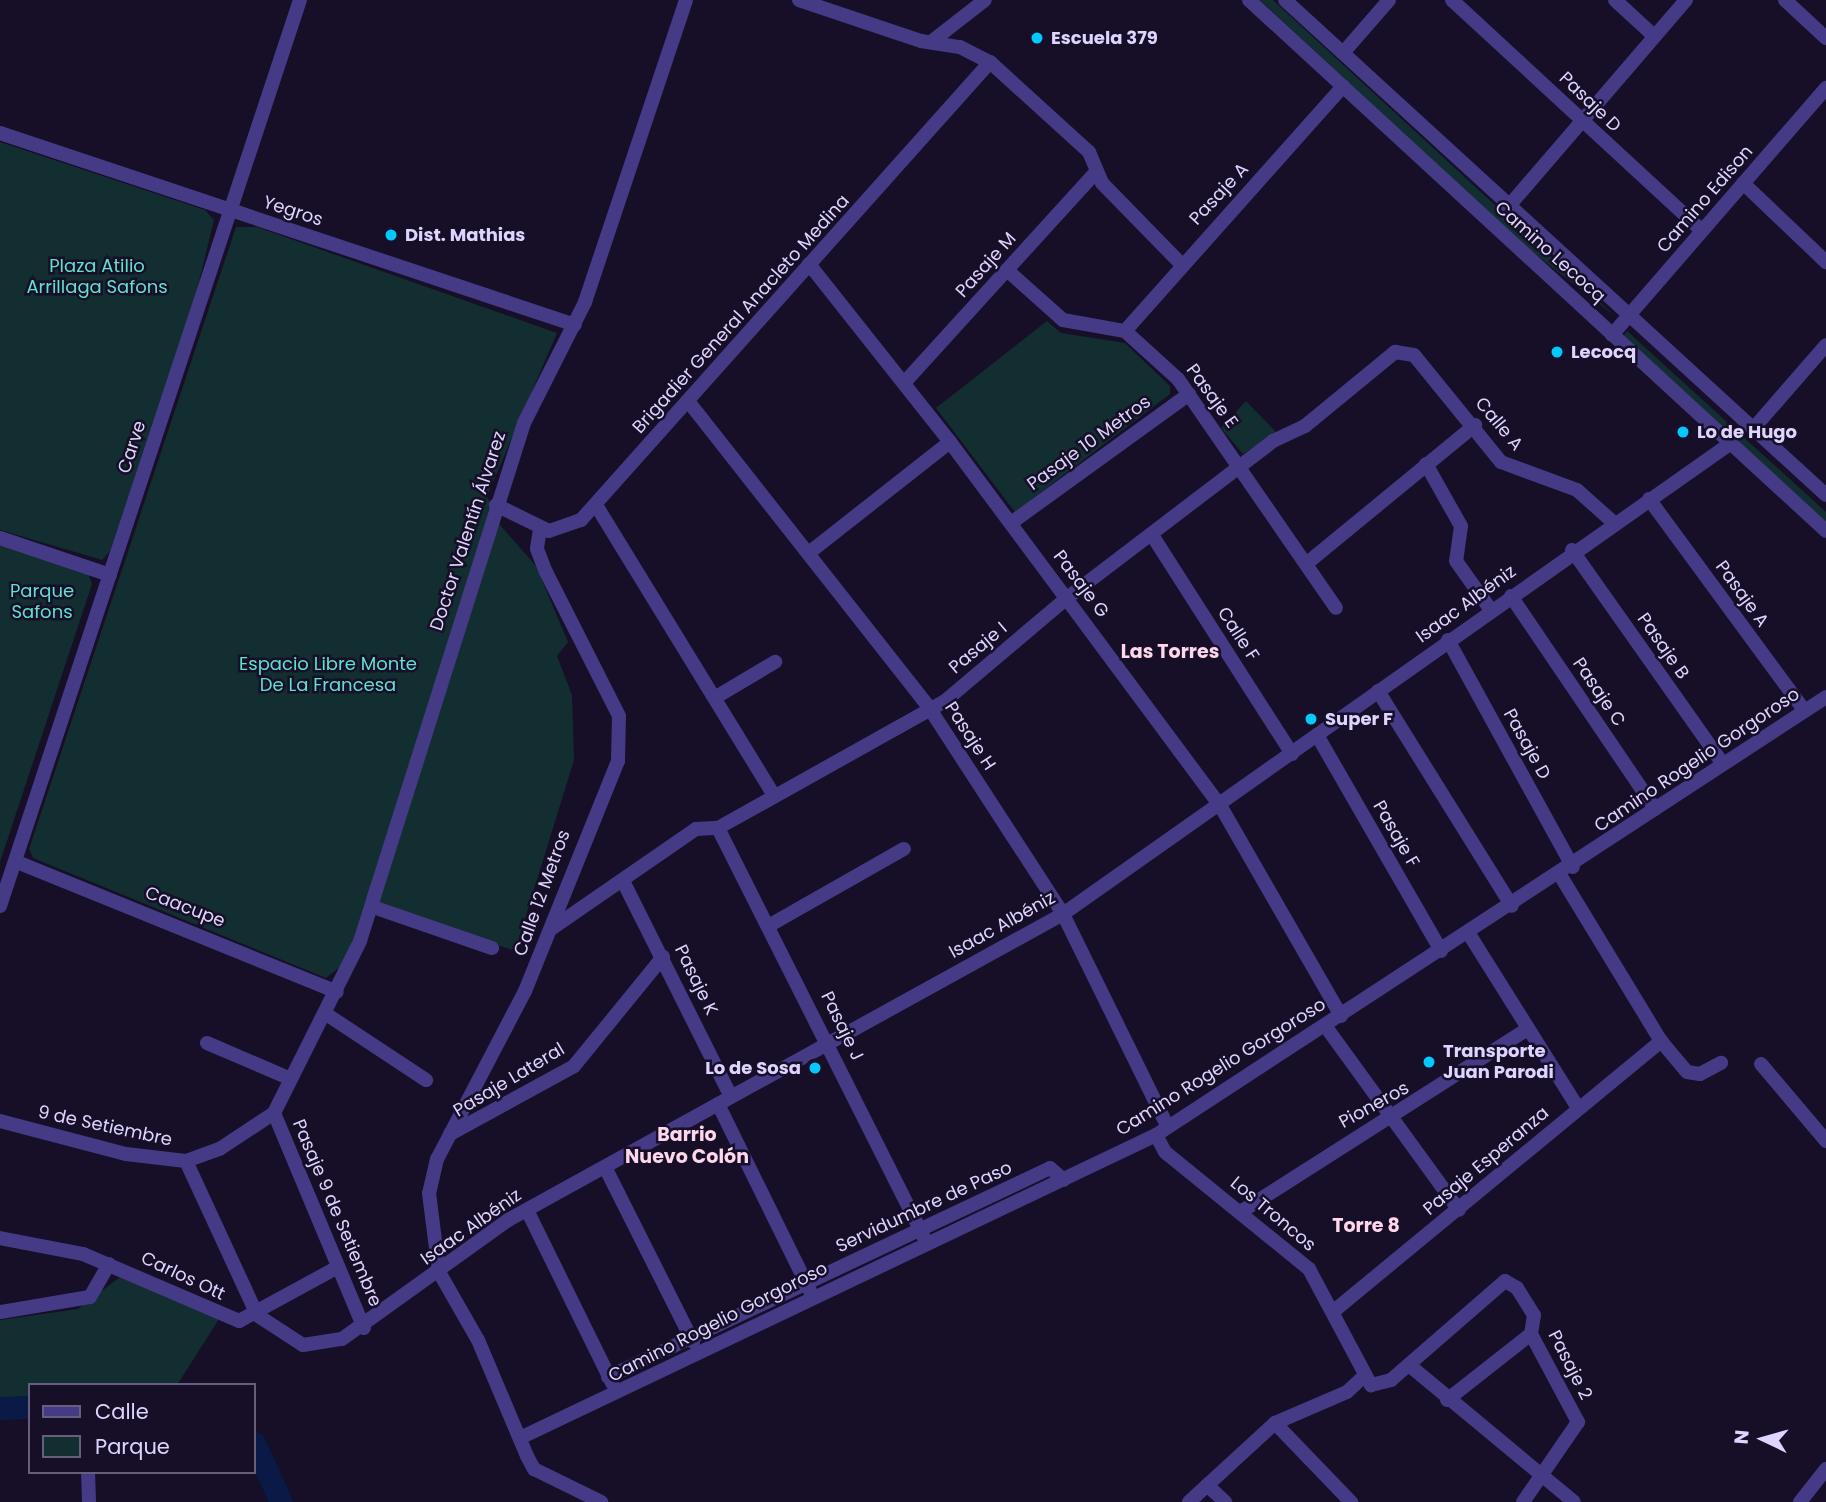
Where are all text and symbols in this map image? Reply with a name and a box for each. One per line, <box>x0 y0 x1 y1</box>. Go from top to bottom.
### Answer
place label: Escuela 379 <box>1051 27 1158 49</box>
marker: Escuela 379 <box>1029 30 1045 46</box>
street label: Pasaje D <box>1555 67 1625 137</box>
street label: Camino Edison <box>1653 141 1757 257</box>
street label: Pasaje A <box>1185 159 1253 229</box>
street label: Brigadier General Anacleto Medina <box>628 190 854 438</box>
street label: Yegros <box>260 191 326 231</box>
street label: Camino Lecocq <box>1490 197 1610 307</box>
place label: Dist. Mathias <box>405 224 525 246</box>
marker: Dist. Mathias <box>383 227 399 243</box>
street label: Pasaje M <box>951 228 1021 302</box>
park label: Plaza Atilio Arrillaga Safons <box>26 256 168 298</box>
place label: Lecocq <box>1571 341 1636 363</box>
marker: Lecocq <box>1549 344 1565 360</box>
street label: Pasaje E <box>1182 360 1242 432</box>
street label: Pasaje 10 Metros <box>1023 391 1155 495</box>
street label: Calle A <box>1470 393 1528 455</box>
street label: Carve <box>113 418 151 476</box>
place label: Lo de Hugo <box>1697 421 1797 443</box>
marker: Lo de Hugo <box>1675 424 1691 440</box>
street label: Doctor Valentín Álvarez <box>426 429 510 633</box>
street label: Pasaje G <box>1049 546 1113 622</box>
street label: Pasaje A <box>1711 557 1773 631</box>
street label: Isaac Albéniz <box>1412 561 1520 647</box>
park label: Parque Safons <box>10 581 74 624</box>
street label: Calle F <box>1213 603 1263 665</box>
street label: Pasaje B <box>1632 609 1694 683</box>
street label: Pasaje I <box>945 618 1011 678</box>
district label: Las Torres <box>1121 641 1219 663</box>
street label: Pasaje C <box>1568 653 1630 731</box>
park label: Espacio Libre Monte De La Francesa <box>239 654 417 696</box>
street label: Camino Rogelio Gorgoroso <box>1590 683 1804 837</box>
street label: Pasaje H <box>940 698 1000 774</box>
street label: Pasaje D <box>1499 705 1555 783</box>
place label: Super F <box>1325 708 1393 730</box>
marker: Super F <box>1303 711 1319 727</box>
street label: Pasaje F <box>1368 797 1424 871</box>
street label: Calle 12 Metros <box>509 827 575 959</box>
street label: Caacupe <box>142 882 228 932</box>
street label: Isaac Albéniz <box>945 887 1059 963</box>
street label: Pasaje K <box>670 941 722 1019</box>
street label: Pasaje J <box>816 988 868 1064</box>
street label: Camino Rogelio Gorgoroso <box>1112 993 1330 1141</box>
street label: Pasaje Lateral <box>450 1038 568 1122</box>
place label: Transporte Juan Parodi <box>1443 1041 1554 1084</box>
marker: Transporte Juan Parodi <box>1421 1054 1437 1070</box>
place label: Lo de Sosa <box>705 1057 801 1079</box>
marker: Lo de Sosa <box>807 1060 823 1076</box>
street label: Pioneros <box>1335 1077 1413 1133</box>
street label: 9 de Setiembre <box>36 1101 174 1151</box>
street label: Pasaje Esperanza <box>1419 1102 1553 1220</box>
street label: Pasaje 9 de Setiembre <box>288 1116 386 1310</box>
district label: Barrio Nuevo Colón <box>625 1124 749 1168</box>
street label: Servidumbre de Paso <box>833 1157 1015 1257</box>
street label: Los Troncos <box>1226 1172 1320 1256</box>
street label: Isaac Albéniz <box>417 1184 525 1270</box>
district label: Torre 8 <box>1332 1215 1400 1237</box>
street label: Carlos Ott <box>138 1247 228 1305</box>
street label: Camino Rogelio Gorgoroso <box>605 1257 831 1387</box>
street label: Pasaje 2 <box>1543 1327 1597 1403</box>
legend <box>28 1383 256 1474</box>
text: Calle <box>95 1397 149 1426</box>
north arrow <box>1728 1404 1798 1474</box>
text: N <box>1728 1429 1756 1445</box>
text: Parque <box>95 1432 170 1461</box>

